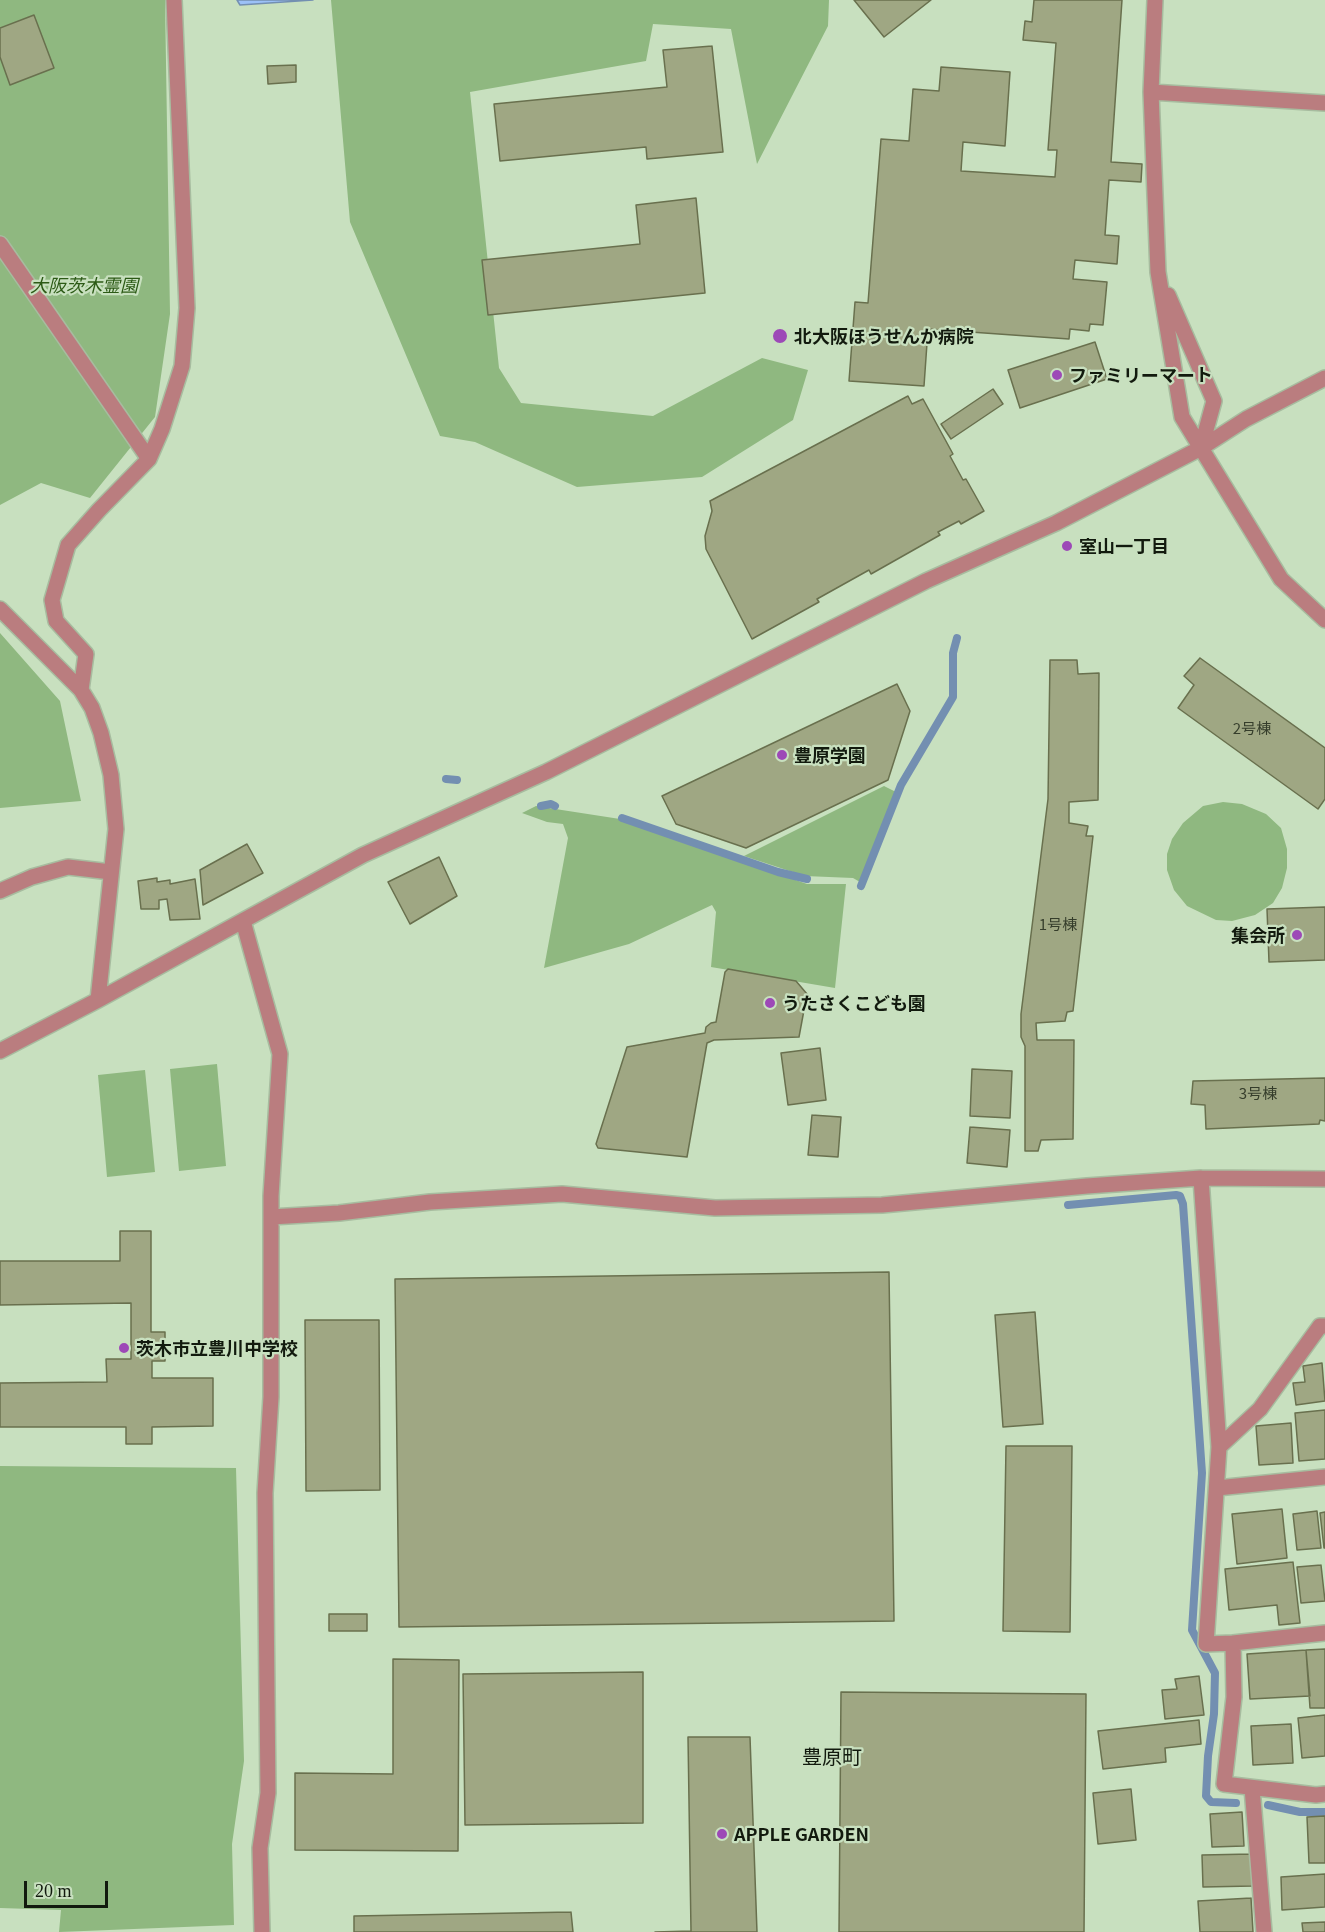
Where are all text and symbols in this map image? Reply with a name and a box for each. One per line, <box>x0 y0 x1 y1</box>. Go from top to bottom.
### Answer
park label: 大阪茨木霊園 <box>30 274 138 296</box>
place label: 北大阪ほうせんか病院 <box>794 325 974 347</box>
marker: 北大阪ほうせんか病院 <box>771 327 789 345</box>
place label: ファミリーマート <box>1069 364 1213 386</box>
marker: ファミリーマート <box>1050 368 1064 382</box>
place label: 室山一丁目 <box>1079 535 1169 557</box>
marker: 室山一丁目 <box>1060 539 1074 553</box>
house number: 2号棟 <box>1233 719 1271 737</box>
place label: 豊原学園 <box>794 744 866 766</box>
marker: 豊原学園 <box>775 748 789 762</box>
house number: 1号棟 <box>1039 915 1077 933</box>
place label: 集会所 <box>1231 924 1285 946</box>
marker: 集会所 <box>1290 928 1304 942</box>
place label: うたさくこども園 <box>782 992 926 1014</box>
marker: うたさくこども園 <box>763 996 777 1010</box>
house number: 3号棟 <box>1239 1084 1277 1102</box>
place label: 茨木市立豊川中学校 <box>136 1337 298 1359</box>
marker: 茨木市立豊川中学校 <box>117 1341 131 1355</box>
district label: 豊原町 <box>802 1744 862 1768</box>
place label: APPLE GARDEN <box>734 1823 869 1845</box>
marker: APPLE GARDEN <box>715 1827 729 1841</box>
scale bar <box>27 1869 111 1907</box>
text: 20 m <box>35 1881 72 1901</box>

